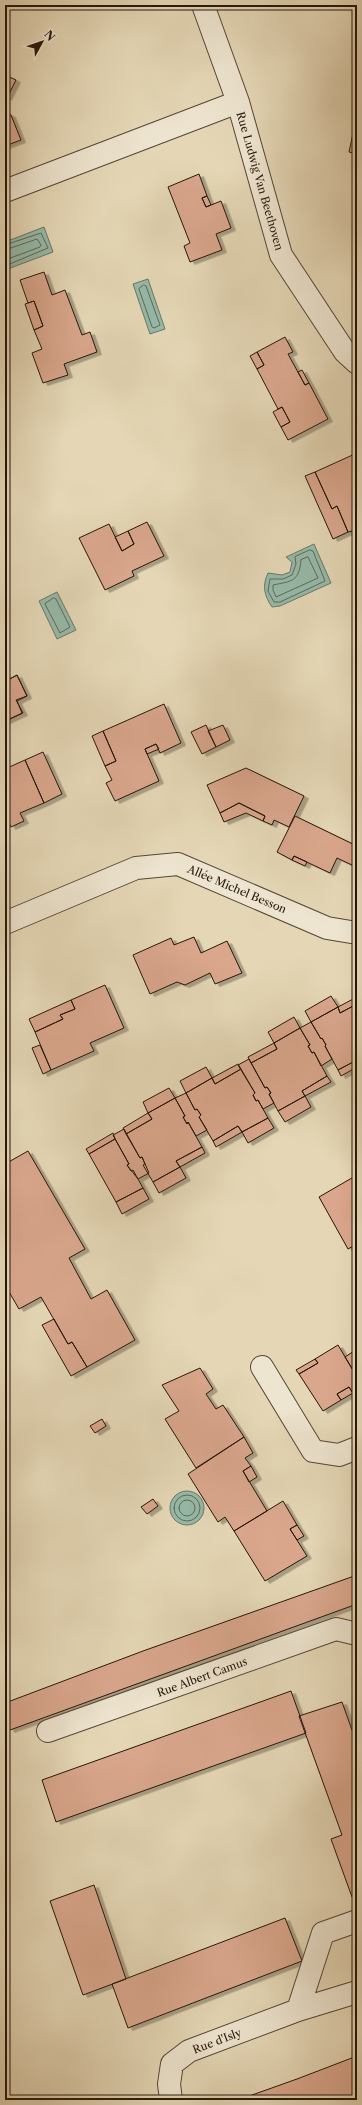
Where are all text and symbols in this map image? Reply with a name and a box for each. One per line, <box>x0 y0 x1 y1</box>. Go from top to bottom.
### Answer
north arrow <box>22 22 62 62</box>
text: N <box>41 27 58 44</box>
street label: Rue Ludwig Van Beethoven <box>233 110 287 252</box>
street label: Allée Michel Besson <box>184 861 289 916</box>
street label: Rue Albert Camus <box>155 1654 249 1700</box>
street label: Rue d'Isly <box>191 2025 244 2057</box>

